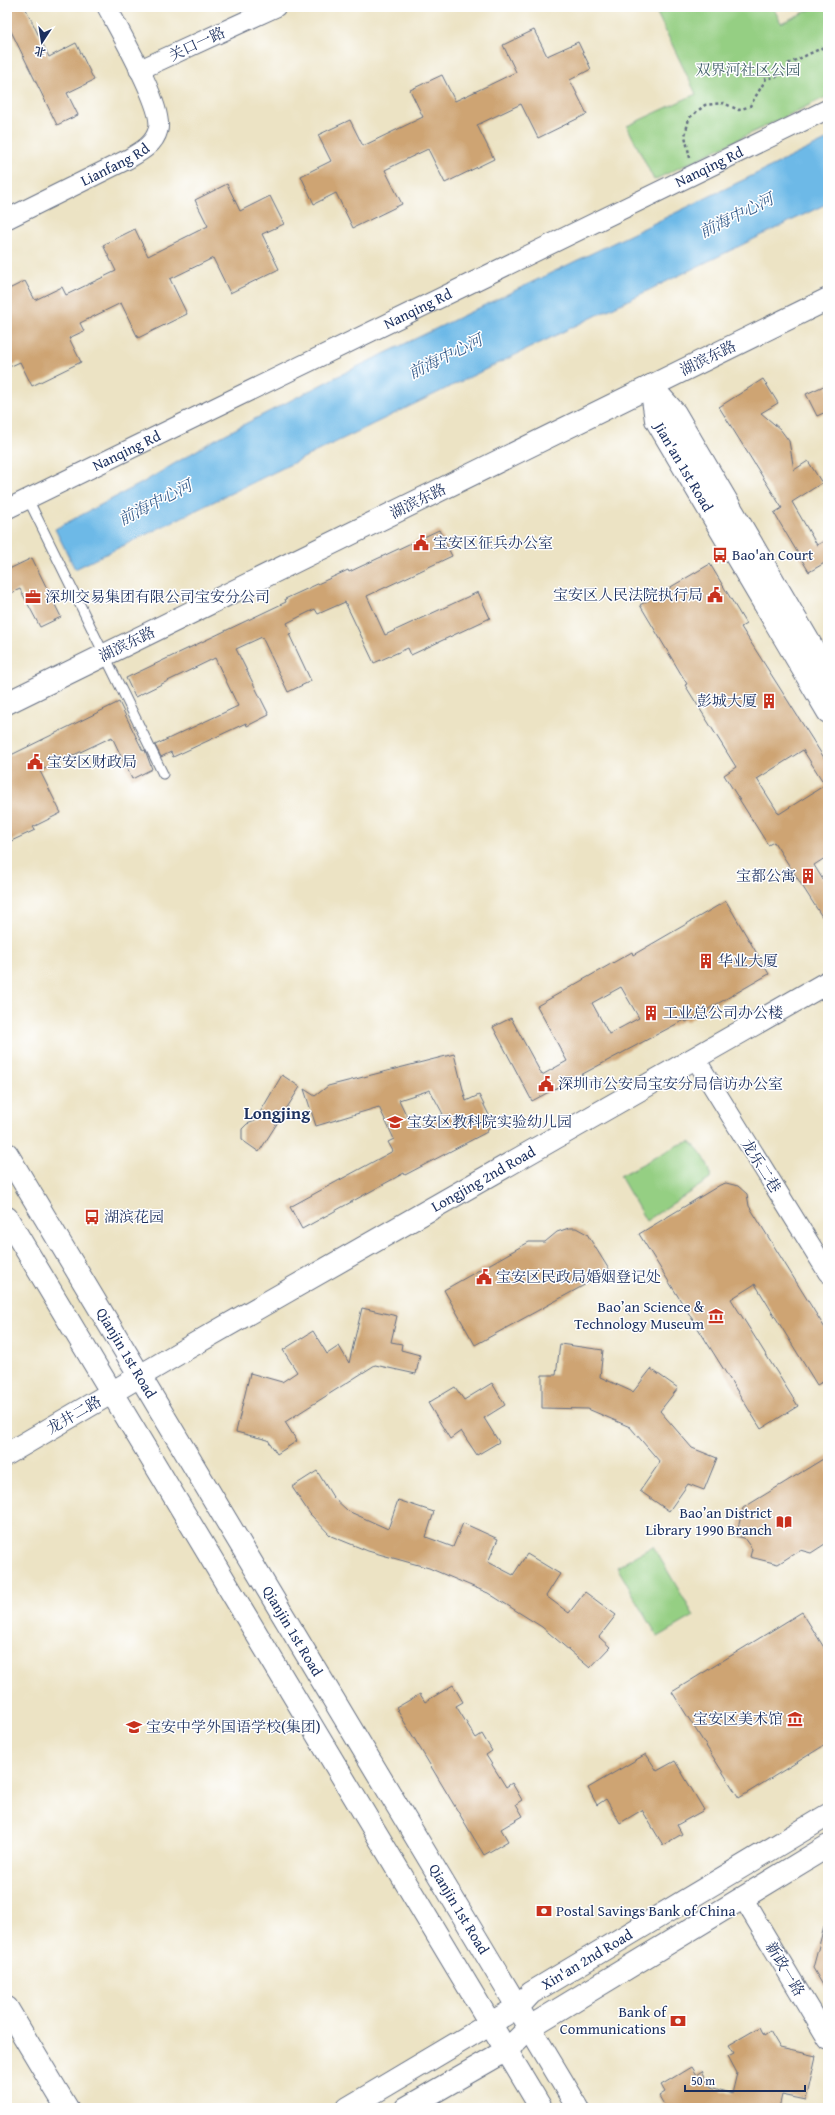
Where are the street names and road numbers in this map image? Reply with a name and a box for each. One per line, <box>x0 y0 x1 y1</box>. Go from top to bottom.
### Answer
street label: 关口一路 <box>165 21 228 66</box>
street label: Lianfang Rd <box>77 138 154 191</box>
street label: Nanqing Rd <box>671 141 746 192</box>
street label: Nanqing Rd <box>380 283 455 334</box>
street label: 湖滨东路 <box>676 335 739 380</box>
street label: Jian'an 1st Road <box>649 417 719 515</box>
street label: Nanqing Rd <box>89 425 164 476</box>
street label: 湖滨东路 <box>386 478 449 523</box>
street label: 湖滨东路 <box>95 621 158 666</box>
street label: 龙乐二巷 <box>737 1135 786 1197</box>
street label: Longjing 2nd Road <box>427 1141 539 1217</box>
street label: Qianjin 1st Road <box>91 1304 162 1402</box>
street label: 龙井二路 <box>43 1390 105 1439</box>
street label: Qianjin 1st Road <box>258 1582 328 1680</box>
street label: Qianjin 1st Road <box>424 1860 495 1958</box>
street label: Xin'an 2nd Road <box>537 1924 636 1995</box>
street label: 新政一路 <box>761 1938 810 2000</box>

